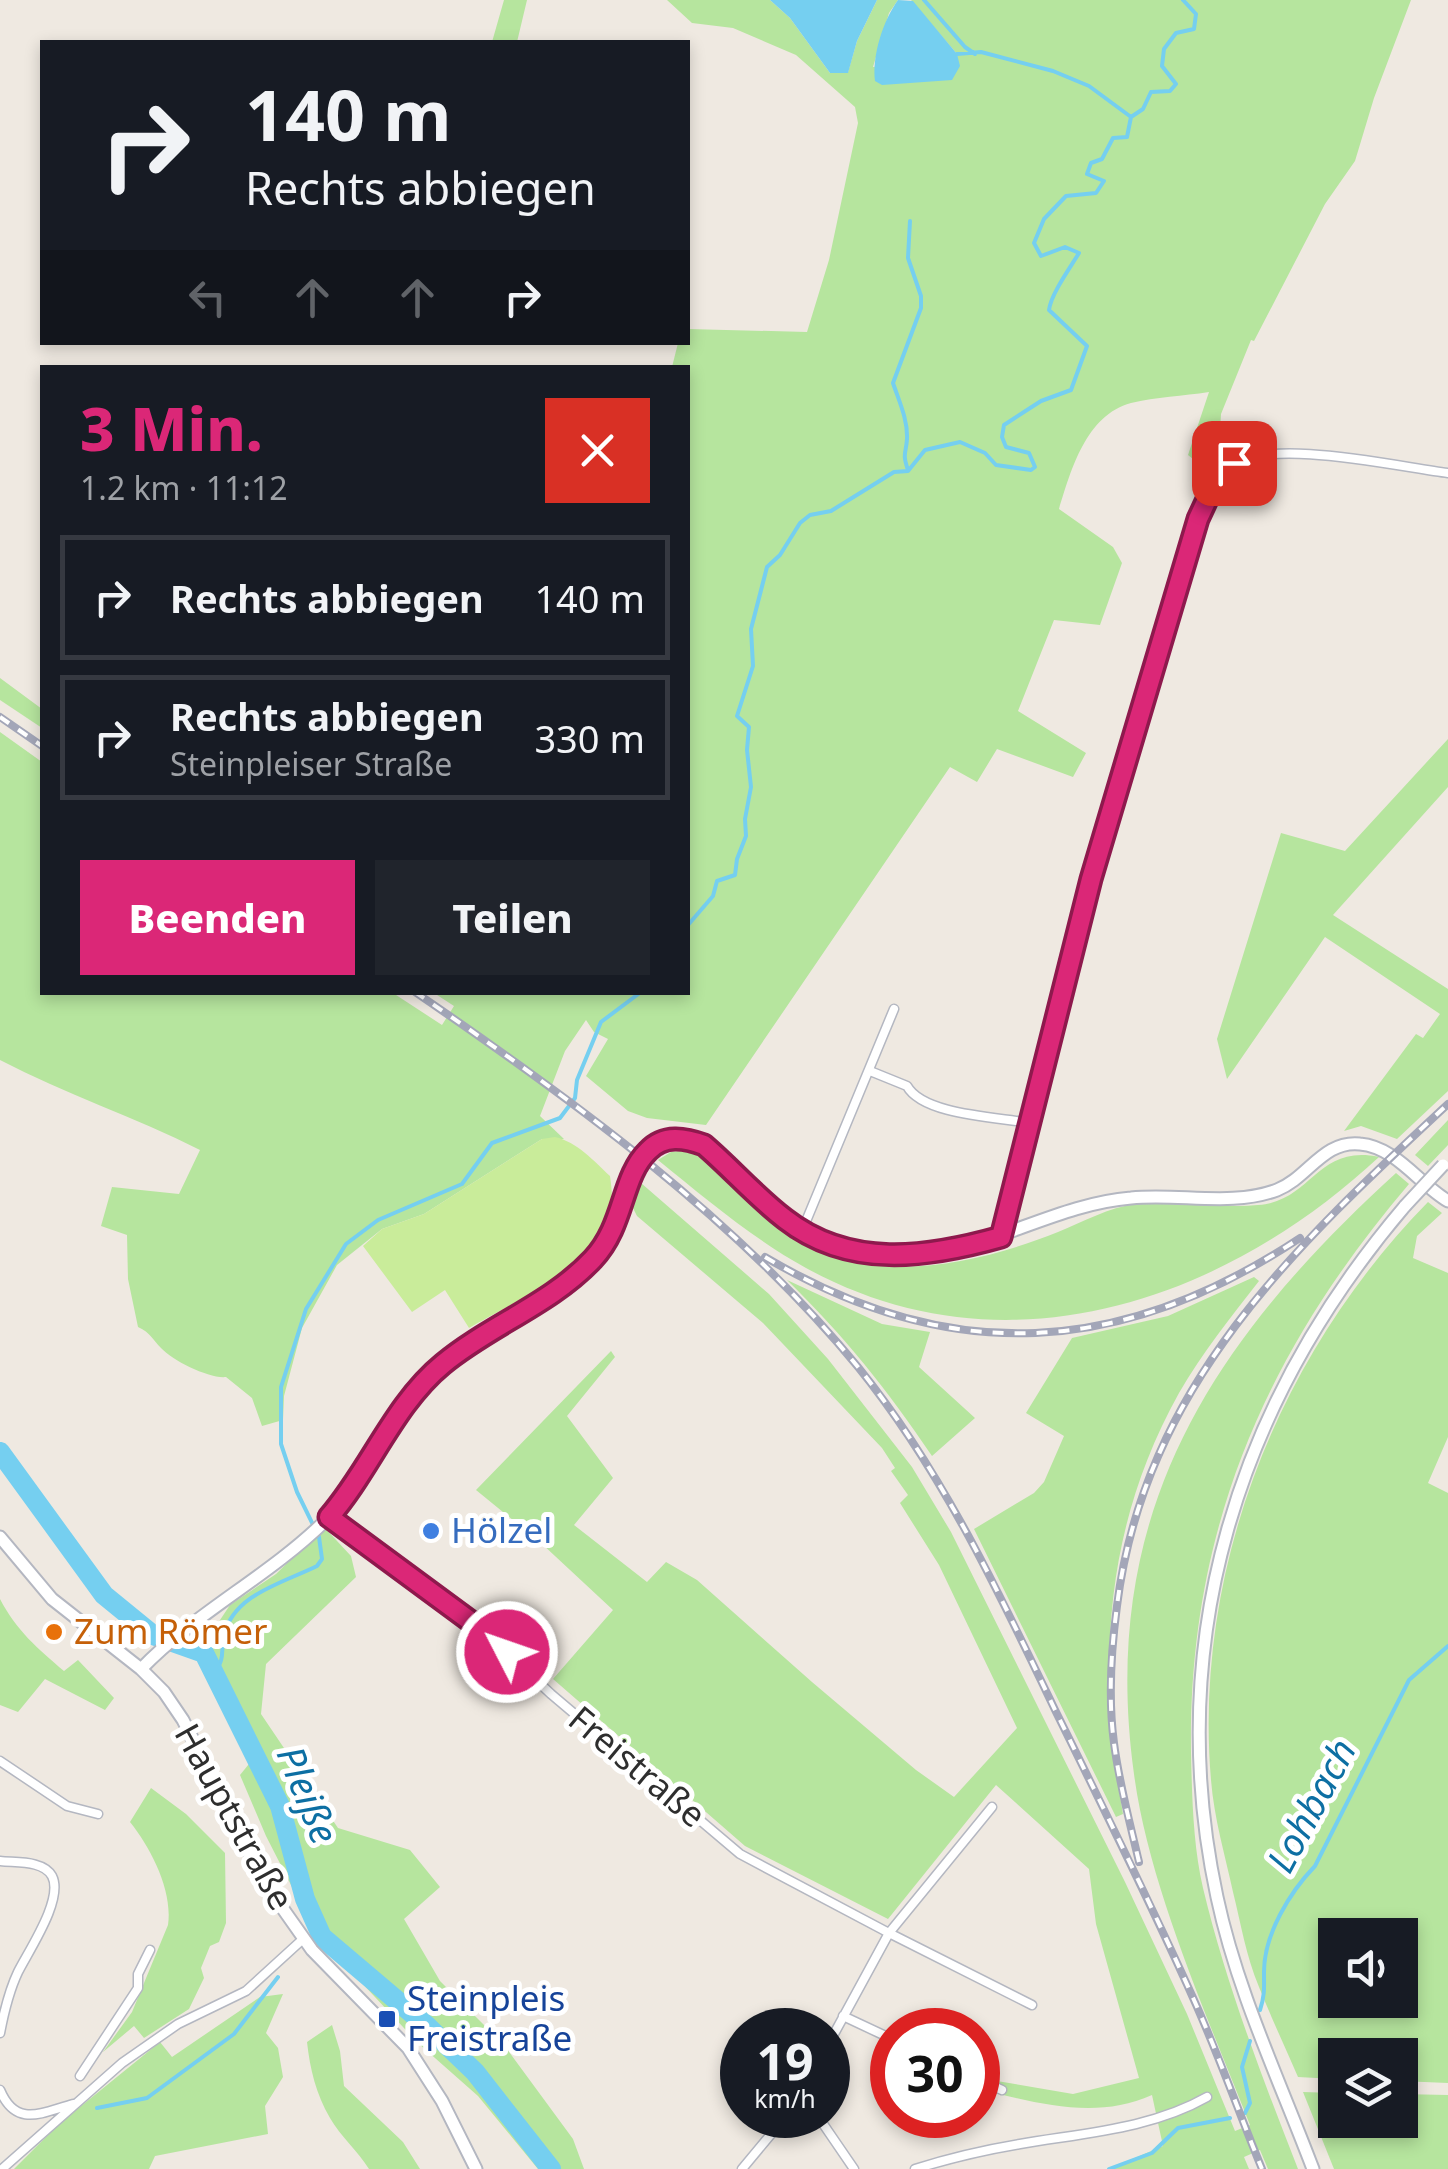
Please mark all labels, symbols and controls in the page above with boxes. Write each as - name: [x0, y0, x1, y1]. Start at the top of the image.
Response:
- text: 140 m: [245, 66, 452, 162]
- icon: right: [80, 80, 210, 210]
- text: Rechts abbiegen: [245, 157, 596, 218]
- icon: left: [180, 270, 235, 325]
- icon: ahead: [285, 270, 340, 325]
- icon: ahead: [390, 270, 445, 325]
- icon: right: [495, 270, 550, 325]
- text: 3 Min.: [80, 387, 263, 469]
- button: close: [545, 398, 650, 503]
- pin: [1192, 421, 1277, 506]
- icon: arrive: [1207, 436, 1262, 491]
- text: 1.2 km · 11:12: [80, 466, 288, 509]
- icon: right: [85, 570, 140, 625]
- text: Rechts abbiegen: [170, 572, 484, 624]
- text: 140 m: [534, 572, 645, 624]
- text: Rechts abbiegen: [170, 690, 484, 742]
- icon: right: [85, 710, 140, 765]
- text: 330 m: [534, 712, 645, 764]
- text: Steinpleiser Straße: [170, 742, 452, 785]
- button: Beenden: [80, 860, 355, 975]
- button: Teilen: [375, 860, 650, 975]
- place label: Hölzel: [451, 1506, 552, 1553]
- marker: Hölzel: [420, 1520, 442, 1542]
- position arrow: [455, 1600, 559, 1704]
- place label: Zum Römer: [74, 1607, 267, 1654]
- marker: Zum Römer: [43, 1621, 65, 1643]
- street label: Freistraße: [560, 1695, 716, 1837]
- street label: Hauptstraße: [165, 1715, 306, 1918]
- water label: Lohbach: [1253, 1729, 1367, 1881]
- water label: Pleiße: [266, 1738, 352, 1851]
- map controls: [1318, 1918, 1418, 2138]
- button: sound: [1318, 1918, 1418, 2018]
- place label: Steinpleis Freistraße: [407, 1974, 572, 2061]
- marker: Steinpleis Freistraße: [376, 2008, 398, 2030]
- speed limit sign: 30: [870, 2008, 1000, 2138]
- text: 19: [756, 2027, 814, 2095]
- button: layers: [1318, 2038, 1418, 2138]
- text: km/h: [754, 2081, 816, 2115]

